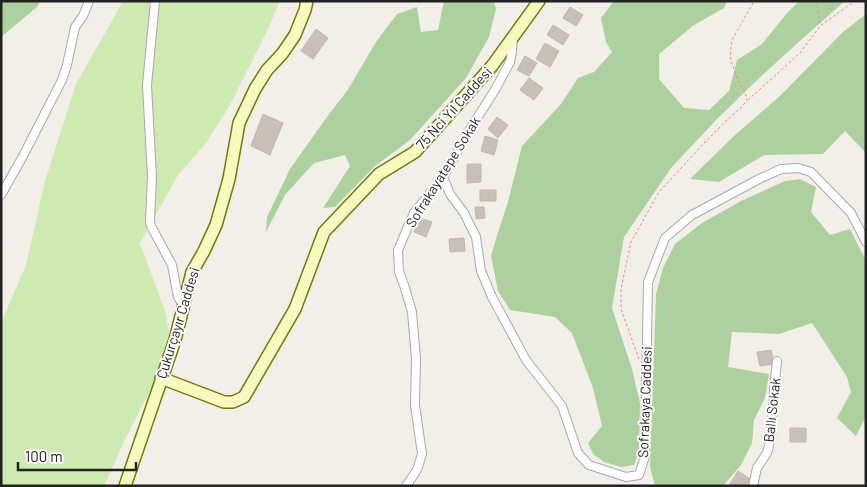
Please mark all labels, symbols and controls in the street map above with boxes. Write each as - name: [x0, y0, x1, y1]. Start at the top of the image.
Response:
- street label: 75 Nci Yıl Caddesi: [412, 63, 495, 152]
- street label: Sofrakayatepe Sokak: [402, 113, 484, 230]
- street label: Çukurçayır Caddesi: [152, 265, 203, 381]
- street label: Sofrakaya Caddesi: [634, 346, 655, 458]
- street label: Ballı Sokak: [760, 377, 783, 443]
- scale bar: [18, 440, 135, 472]
- text: 100 m: [25, 447, 63, 465]

